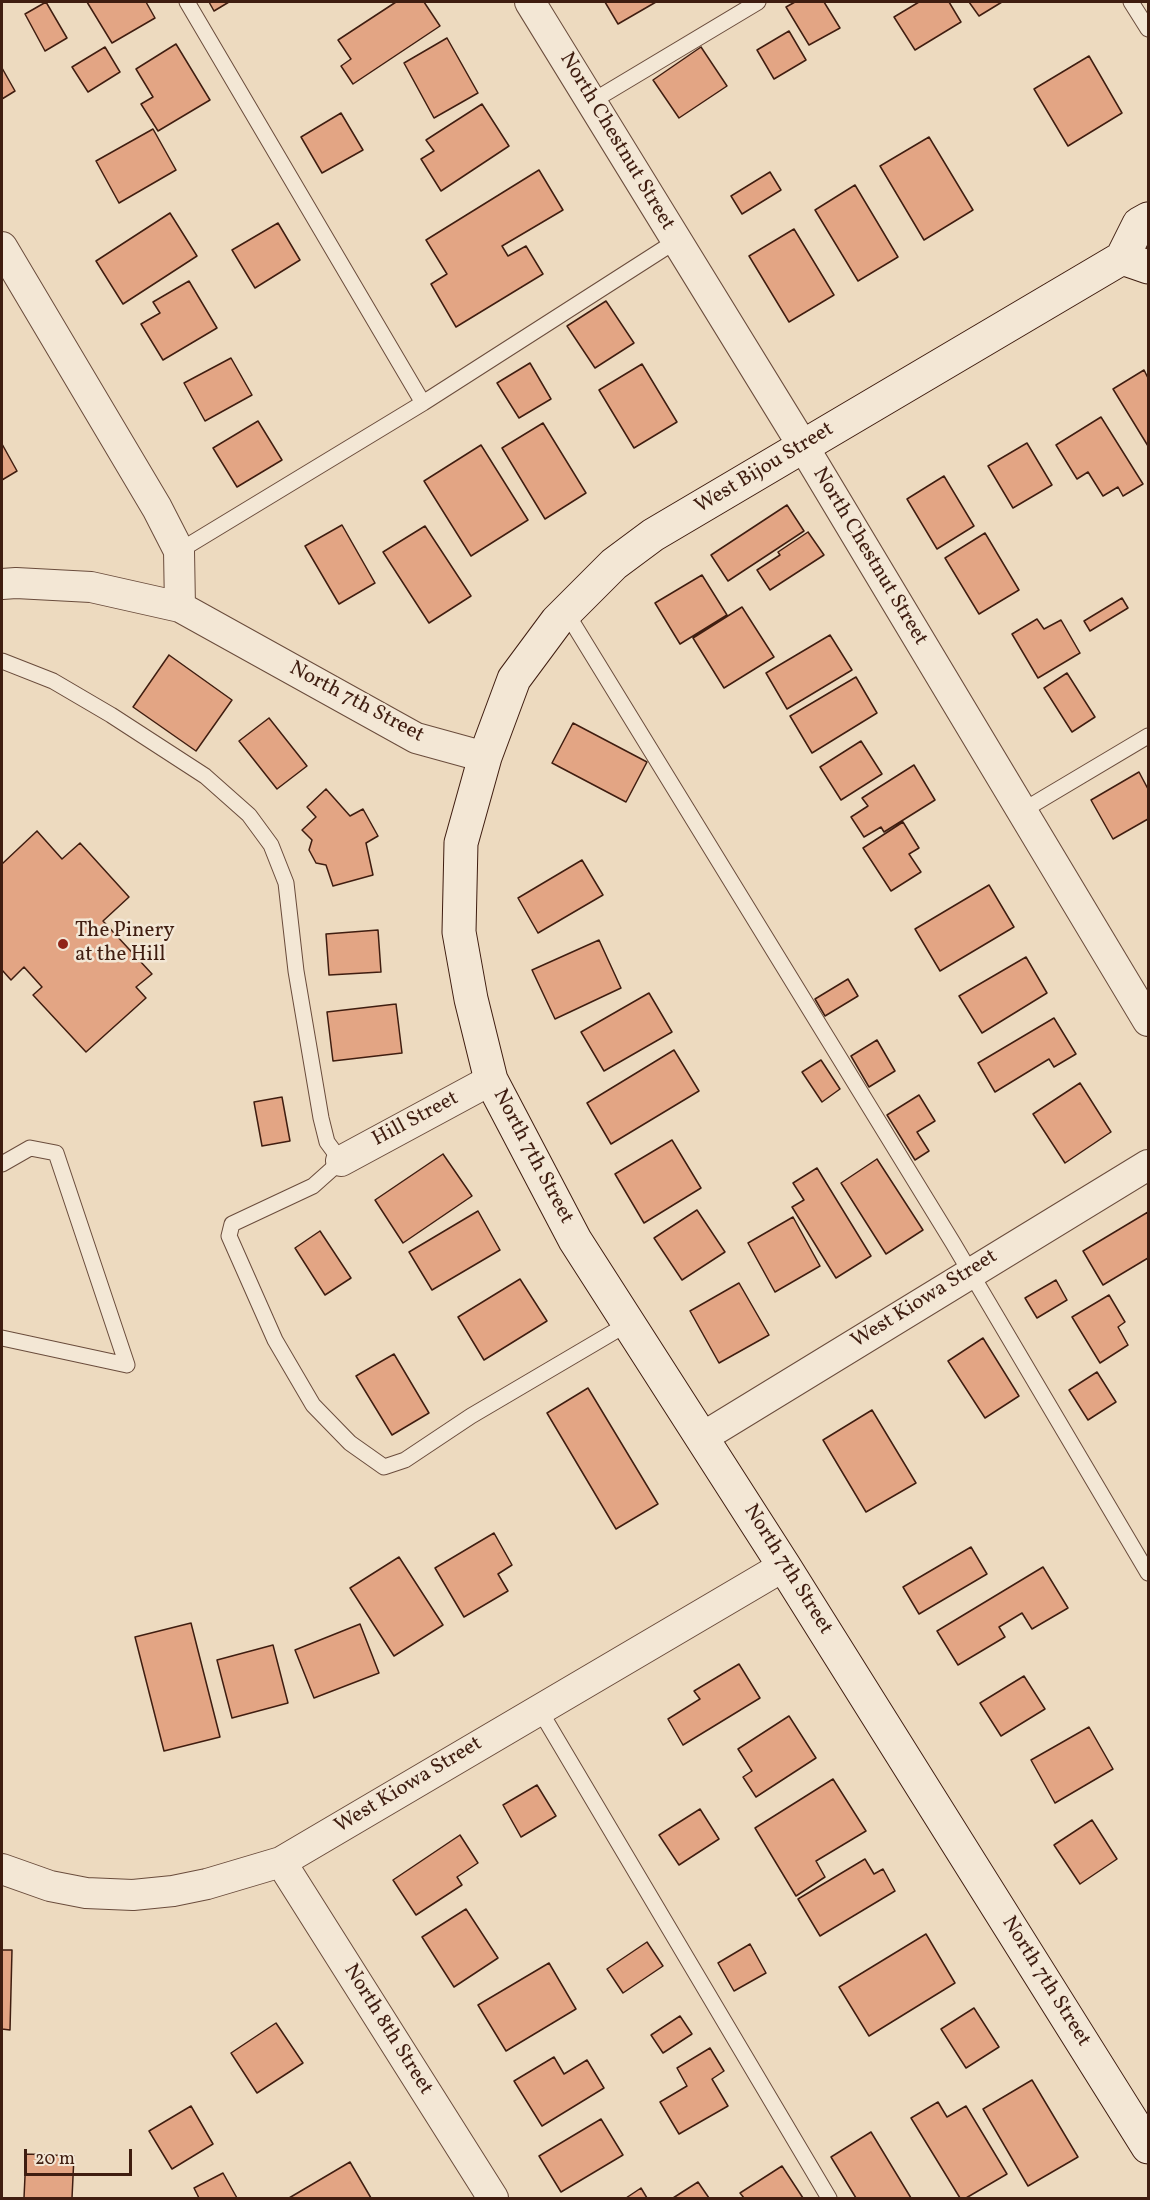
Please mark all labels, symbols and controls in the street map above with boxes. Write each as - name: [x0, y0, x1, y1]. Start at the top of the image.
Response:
- street label: North Chestnut Street: [553, 48, 679, 236]
- street label: West Bijou Street: [691, 418, 839, 520]
- street label: North Chestnut Street: [806, 463, 932, 651]
- street label: North 7th Street: [284, 657, 428, 749]
- place label: The Pinery at the Hill: [75, 919, 175, 969]
- marker: The Pinery at the Hill: [56, 937, 70, 951]
- street label: North 7th Street: [486, 1085, 578, 1229]
- street label: Hill Street: [369, 1087, 463, 1153]
- street label: West Kiowa Street: [847, 1245, 1003, 1355]
- street label: North 7th Street: [737, 1500, 837, 1640]
- street label: West Kiowa Street: [331, 1732, 487, 1840]
- street label: North 7th Street: [995, 1912, 1095, 2052]
- street label: North 8th Street: [337, 1960, 437, 2100]
- scale bar: [27, 2137, 135, 2175]
- text: 20 m: [35, 2147, 75, 2172]

